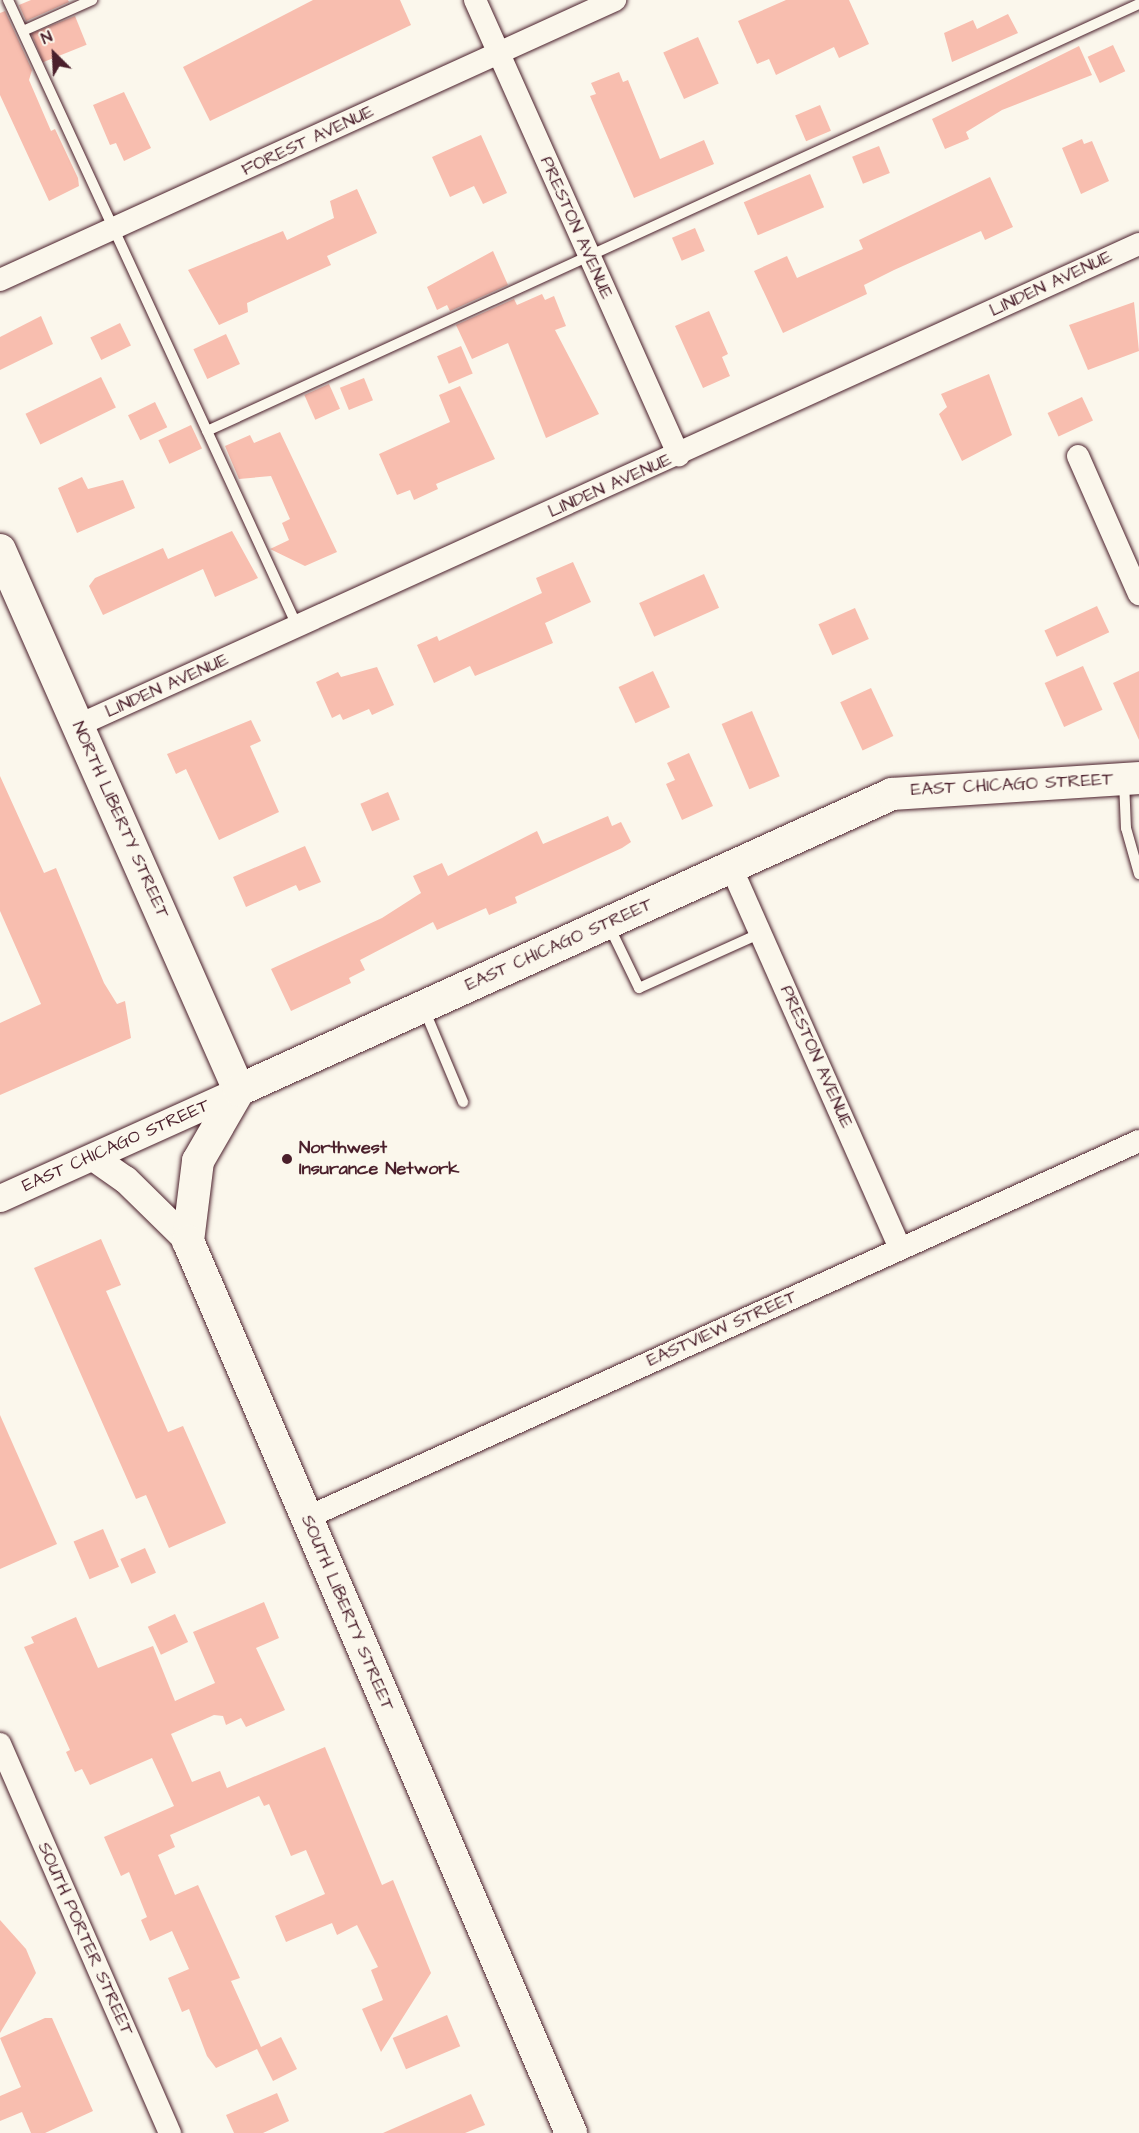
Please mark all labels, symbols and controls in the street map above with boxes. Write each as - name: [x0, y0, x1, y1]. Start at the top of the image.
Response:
- north arrow: [24, 24, 84, 84]
- text: N: [38, 25, 56, 50]
- street label: FOREST AVENUE: [238, 101, 378, 181]
- street label: PRESTON AVENUE: [535, 153, 617, 303]
- street label: LINDEN AVENUE: [986, 246, 1116, 322]
- street label: LINDEN AVENUE: [545, 449, 675, 523]
- street label: LINDEN AVENUE: [102, 649, 232, 723]
- street label: NORTH LIBERTY STREET: [67, 718, 173, 922]
- street label: EAST CHICAGO STREET: [910, 769, 1114, 801]
- street label: EAST CHICAGO STREET: [462, 894, 656, 996]
- street label: PRESTON AVENUE: [775, 982, 857, 1132]
- street label: EAST CHICAGO STREET: [19, 1095, 213, 1197]
- place label: Northwest Insurance Network: [299, 1138, 459, 1180]
- marker: Northwest Insurance Network: [280, 1152, 294, 1166]
- street label: EASTVIEW STREET: [644, 1286, 800, 1372]
- street label: SOUTH LIBERTY STREET: [296, 1512, 398, 1714]
- street label: SOUTH PORTER STREET: [33, 1839, 137, 2039]

